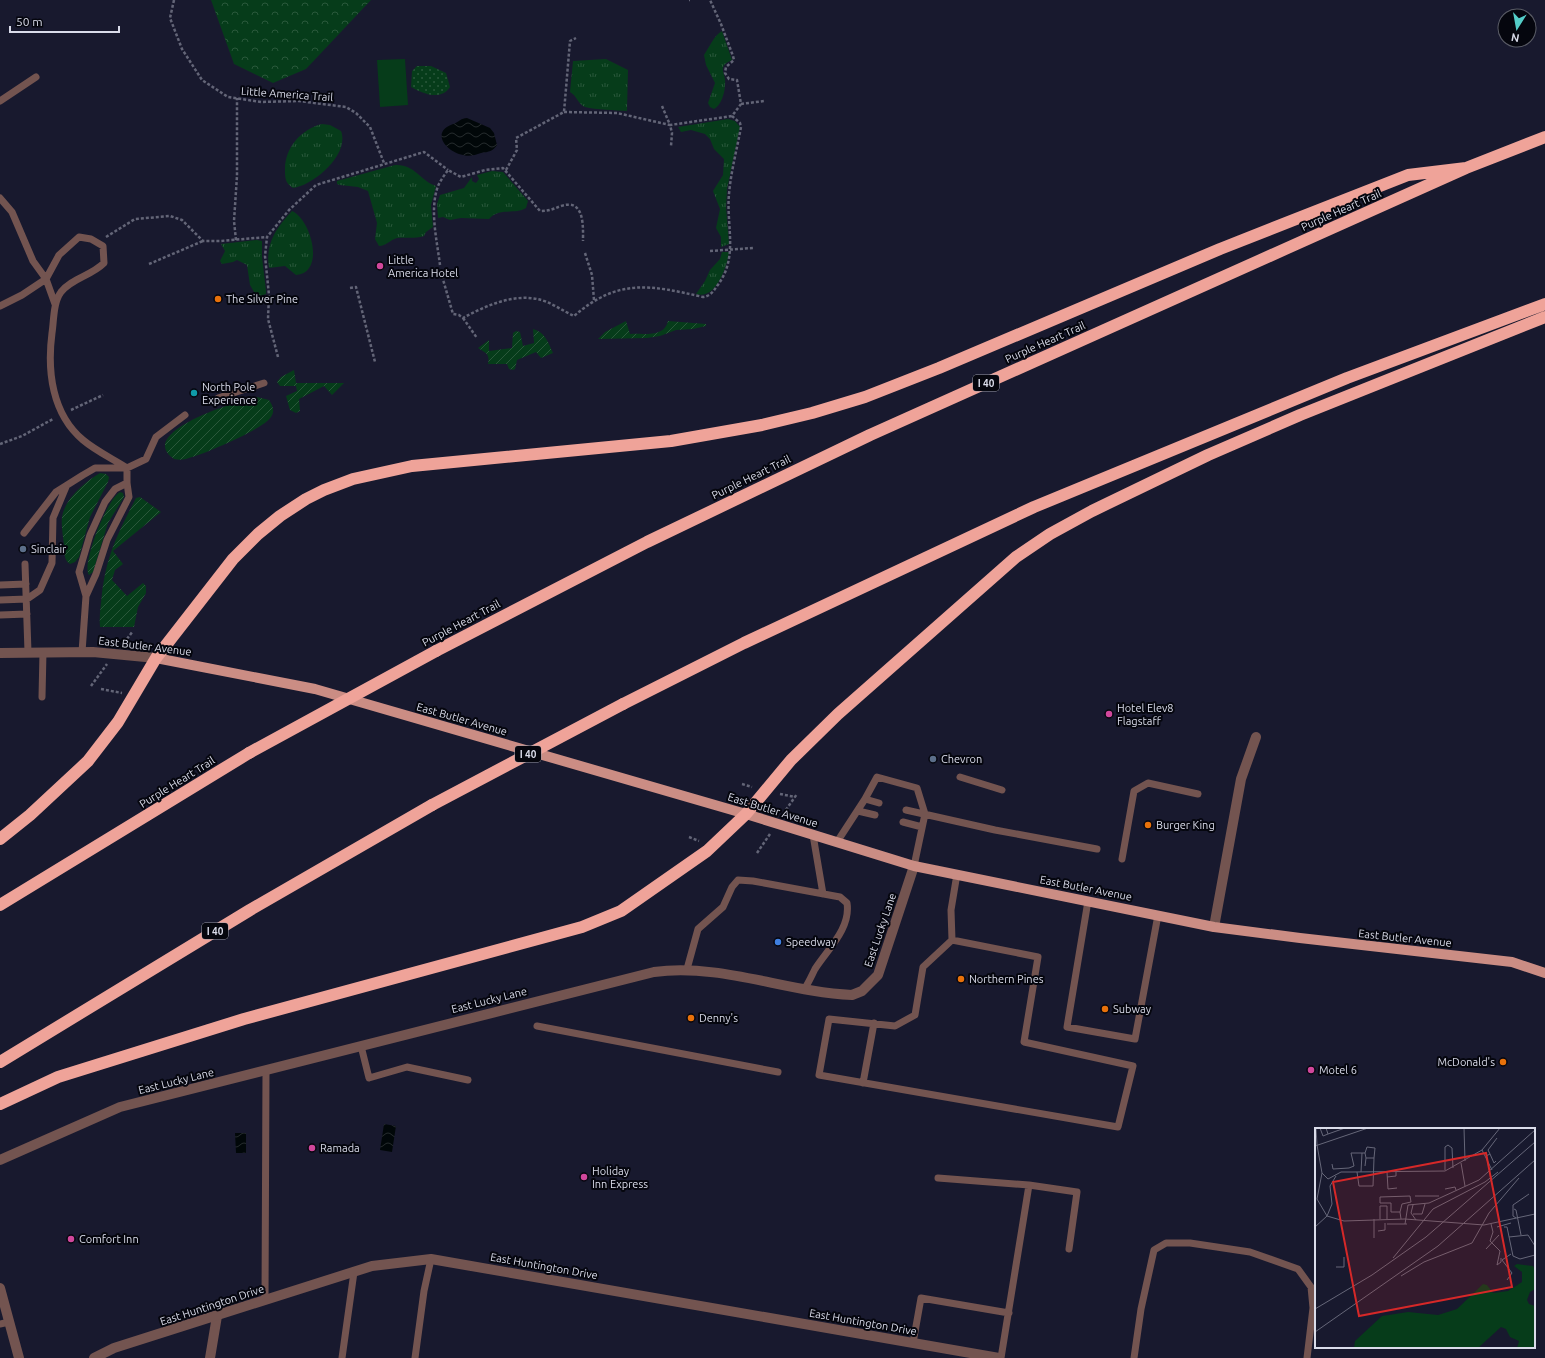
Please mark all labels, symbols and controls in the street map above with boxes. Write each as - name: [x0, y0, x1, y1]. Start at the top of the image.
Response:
- scale bar: [10, 8, 119, 34]
- north arrow: [1497, 8, 1537, 48]
- text: 50 m: [16, 15, 43, 28]
- text: N: [1510, 31, 1520, 44]
- street label: Little America Trail: [241, 85, 334, 103]
- street label: Purple Heart Trail: [1299, 187, 1383, 233]
- place label: Little America Hotel: [388, 254, 458, 279]
- marker: Little America Hotel: [375, 261, 385, 271]
- place label: The Silver Pine: [226, 293, 298, 305]
- marker: The Silver Pine: [213, 294, 223, 304]
- street label: Purple Heart Trail: [1003, 319, 1087, 365]
- road number: I 40: [973, 375, 999, 391]
- place label: North Pole Experience: [202, 381, 257, 406]
- marker: North Pole Experience: [189, 388, 199, 398]
- street label: Purple Heart Trail: [710, 453, 793, 501]
- place label: Sinclair: [31, 543, 67, 555]
- marker: Sinclair: [18, 544, 28, 554]
- street label: Purple Heart Trail: [420, 597, 502, 649]
- street label: East Butler Avenue: [98, 634, 192, 658]
- street label: East Butler Avenue: [415, 700, 509, 738]
- place label: Hotel Elev8 Flagstaff: [1117, 702, 1174, 727]
- marker: Hotel Elev8 Flagstaff: [1104, 709, 1114, 719]
- road number: I 40: [515, 746, 541, 762]
- place label: Chevron: [941, 753, 982, 765]
- street label: Purple Heart Trail: [137, 754, 217, 810]
- marker: Chevron: [928, 754, 938, 764]
- street label: East Butler Avenue: [726, 791, 820, 829]
- place label: Burger King: [1156, 819, 1215, 831]
- marker: Burger King: [1143, 820, 1153, 830]
- street label: East Butler Avenue: [1039, 873, 1133, 903]
- street label: East Lucky Lane: [862, 891, 898, 969]
- road number: I 40: [202, 923, 228, 939]
- street label: East Butler Avenue: [1358, 927, 1452, 949]
- place label: Speedway: [786, 936, 837, 948]
- marker: Speedway: [773, 937, 783, 947]
- place label: Northern Pines: [969, 973, 1044, 985]
- marker: Northern Pines: [956, 974, 966, 984]
- street label: East Lucky Lane: [450, 985, 528, 1015]
- place label: Subway: [1113, 1003, 1152, 1015]
- marker: Subway: [1100, 1004, 1110, 1014]
- place label: Denny's: [699, 1012, 738, 1024]
- marker: Denny's: [686, 1013, 696, 1023]
- place label: McDonald's: [1437, 1056, 1495, 1068]
- marker: McDonald's: [1498, 1057, 1508, 1067]
- place label: Motel 6: [1319, 1064, 1357, 1076]
- marker: Motel 6: [1306, 1065, 1316, 1075]
- street label: East Lucky Lane: [137, 1066, 215, 1096]
- inset map: [1315, 1128, 1535, 1348]
- place label: Ramada: [320, 1142, 360, 1154]
- marker: Ramada: [307, 1143, 317, 1153]
- place label: Holiday Inn Express: [592, 1165, 648, 1190]
- marker: Holiday Inn Express: [579, 1172, 589, 1182]
- place label: Comfort Inn: [79, 1233, 139, 1245]
- marker: Comfort Inn: [66, 1234, 76, 1244]
- street label: East Huntington Drive: [489, 1251, 599, 1281]
- street label: East Huntington Drive: [158, 1282, 266, 1328]
- street label: East Huntington Drive: [808, 1307, 918, 1337]

